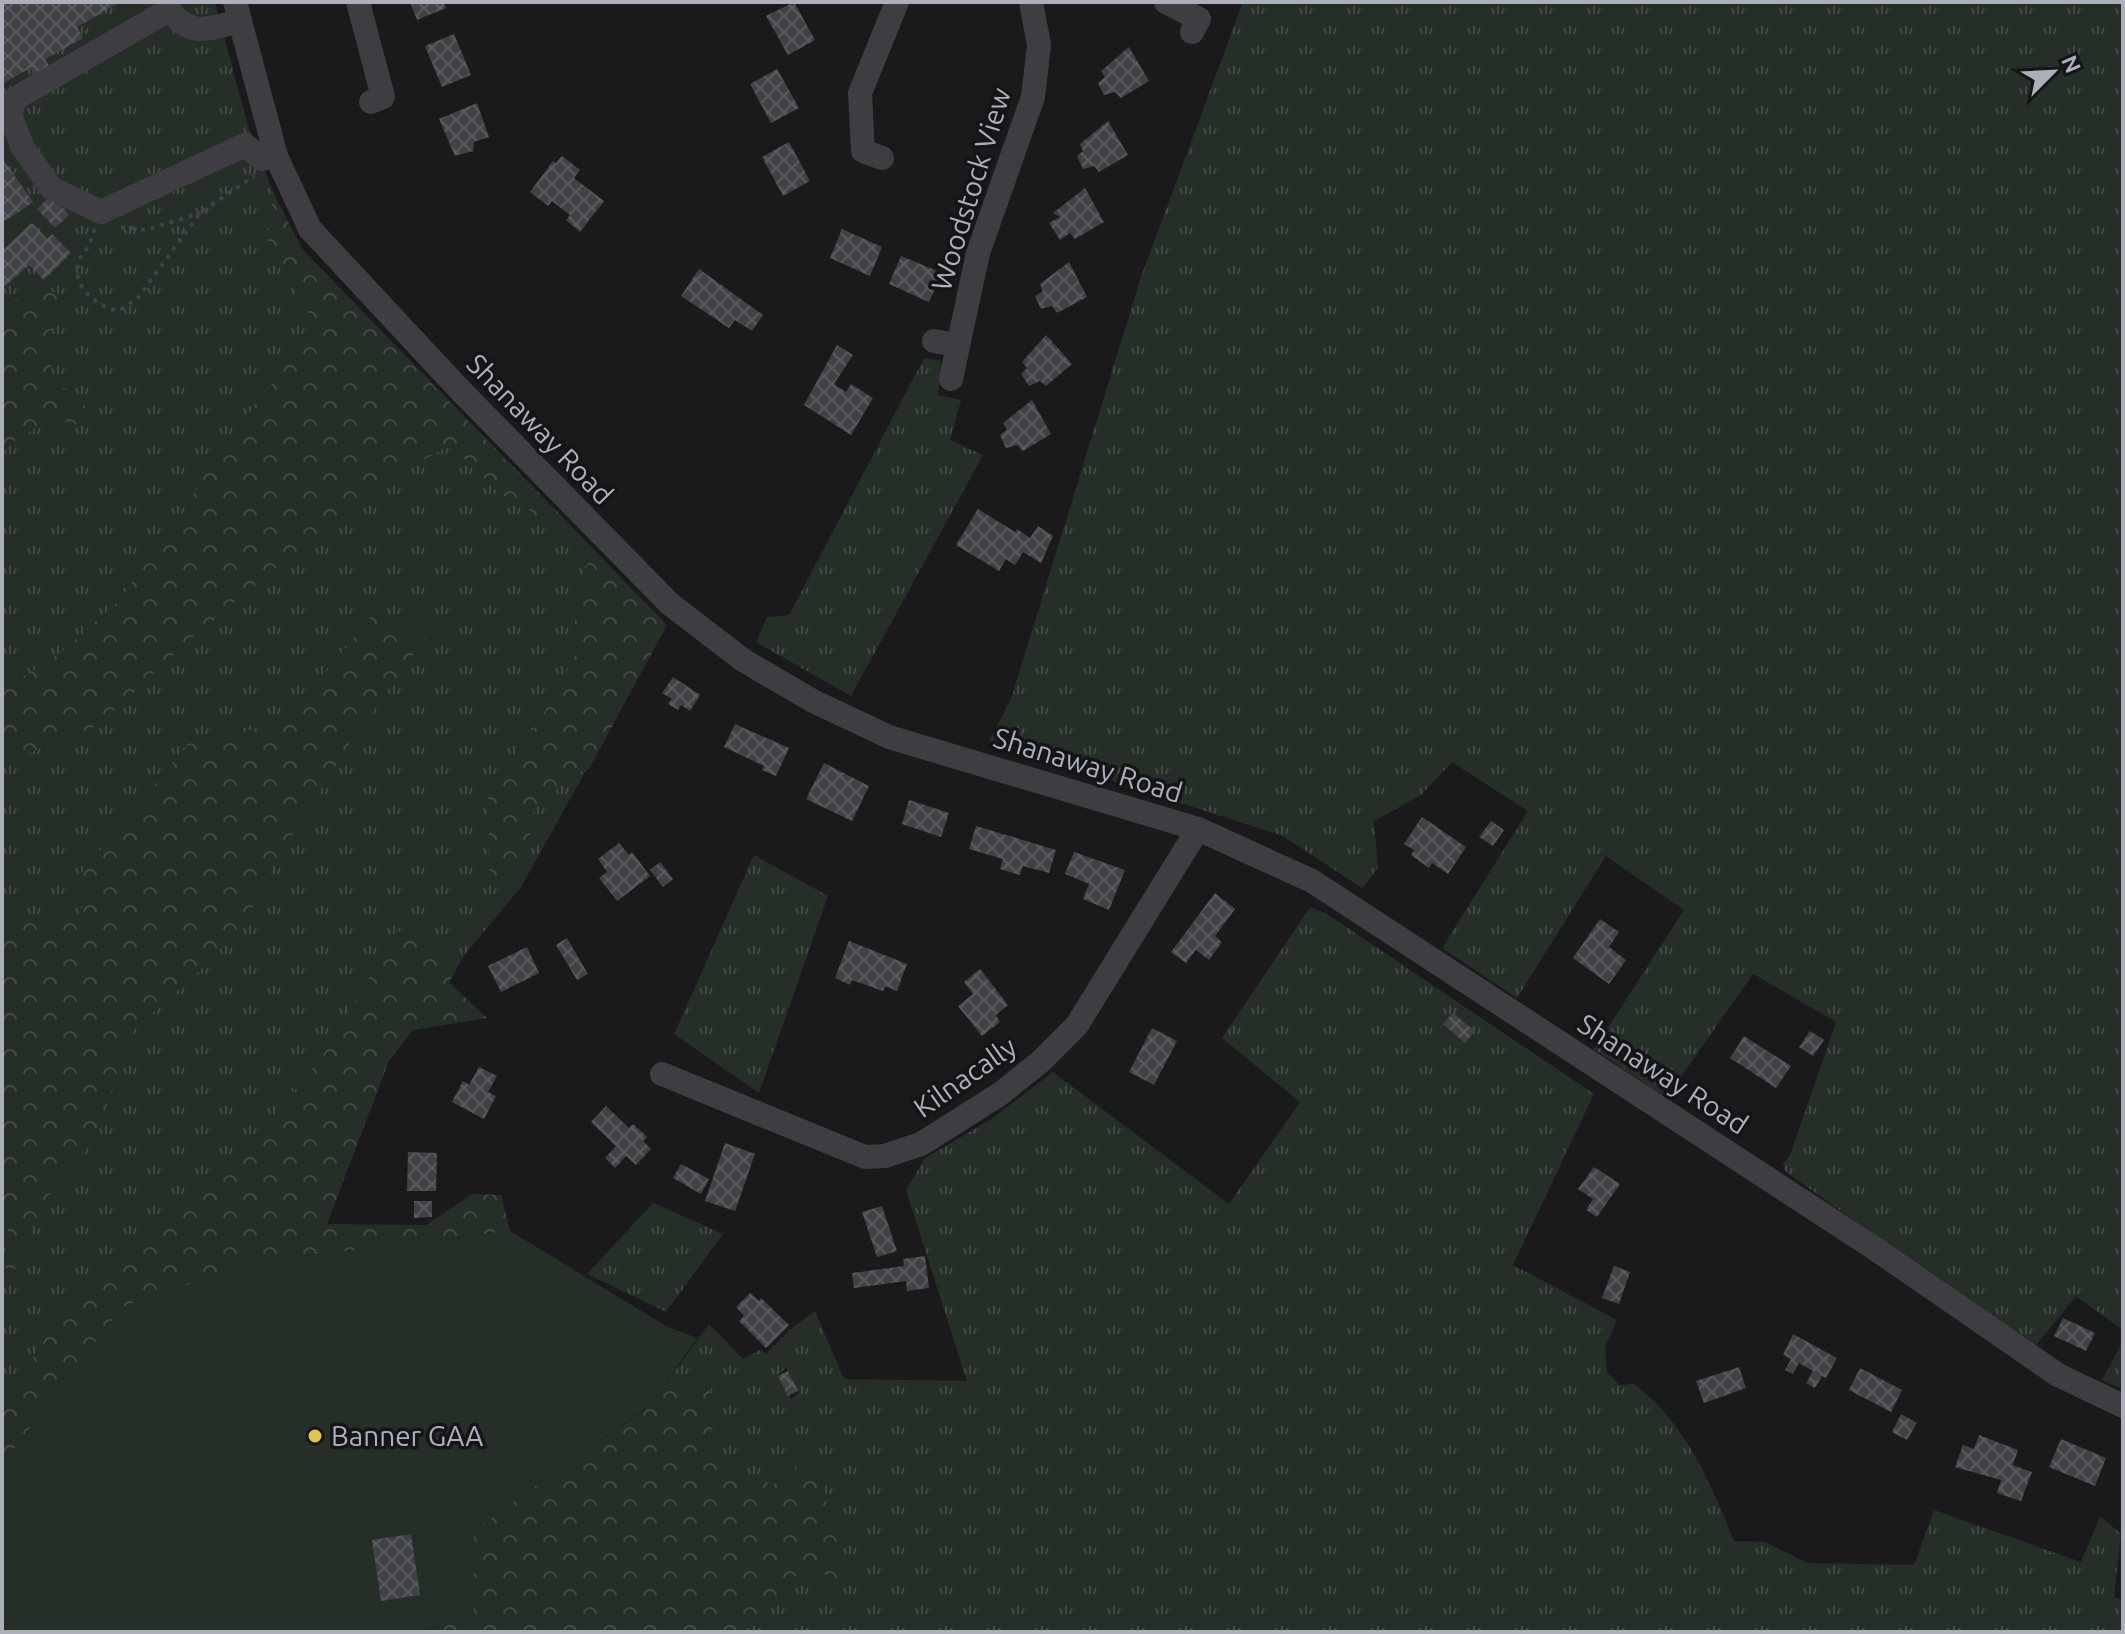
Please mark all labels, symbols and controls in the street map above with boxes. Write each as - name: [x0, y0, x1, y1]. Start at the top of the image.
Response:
- north arrow: [2013, 32, 2093, 112]
- text: N: [2057, 51, 2086, 76]
- street label: Woodstock View: [925, 83, 1016, 294]
- street label: Shanaway Road: [461, 347, 620, 510]
- street label: Shanaway Road: [990, 721, 1186, 808]
- street label: Shanaway Road: [1573, 1007, 1754, 1140]
- street label: Kilnacally: [908, 1030, 1022, 1123]
- place label: Banner GAA: [331, 1420, 484, 1451]
- marker: Banner GAA: [306, 1427, 324, 1445]

